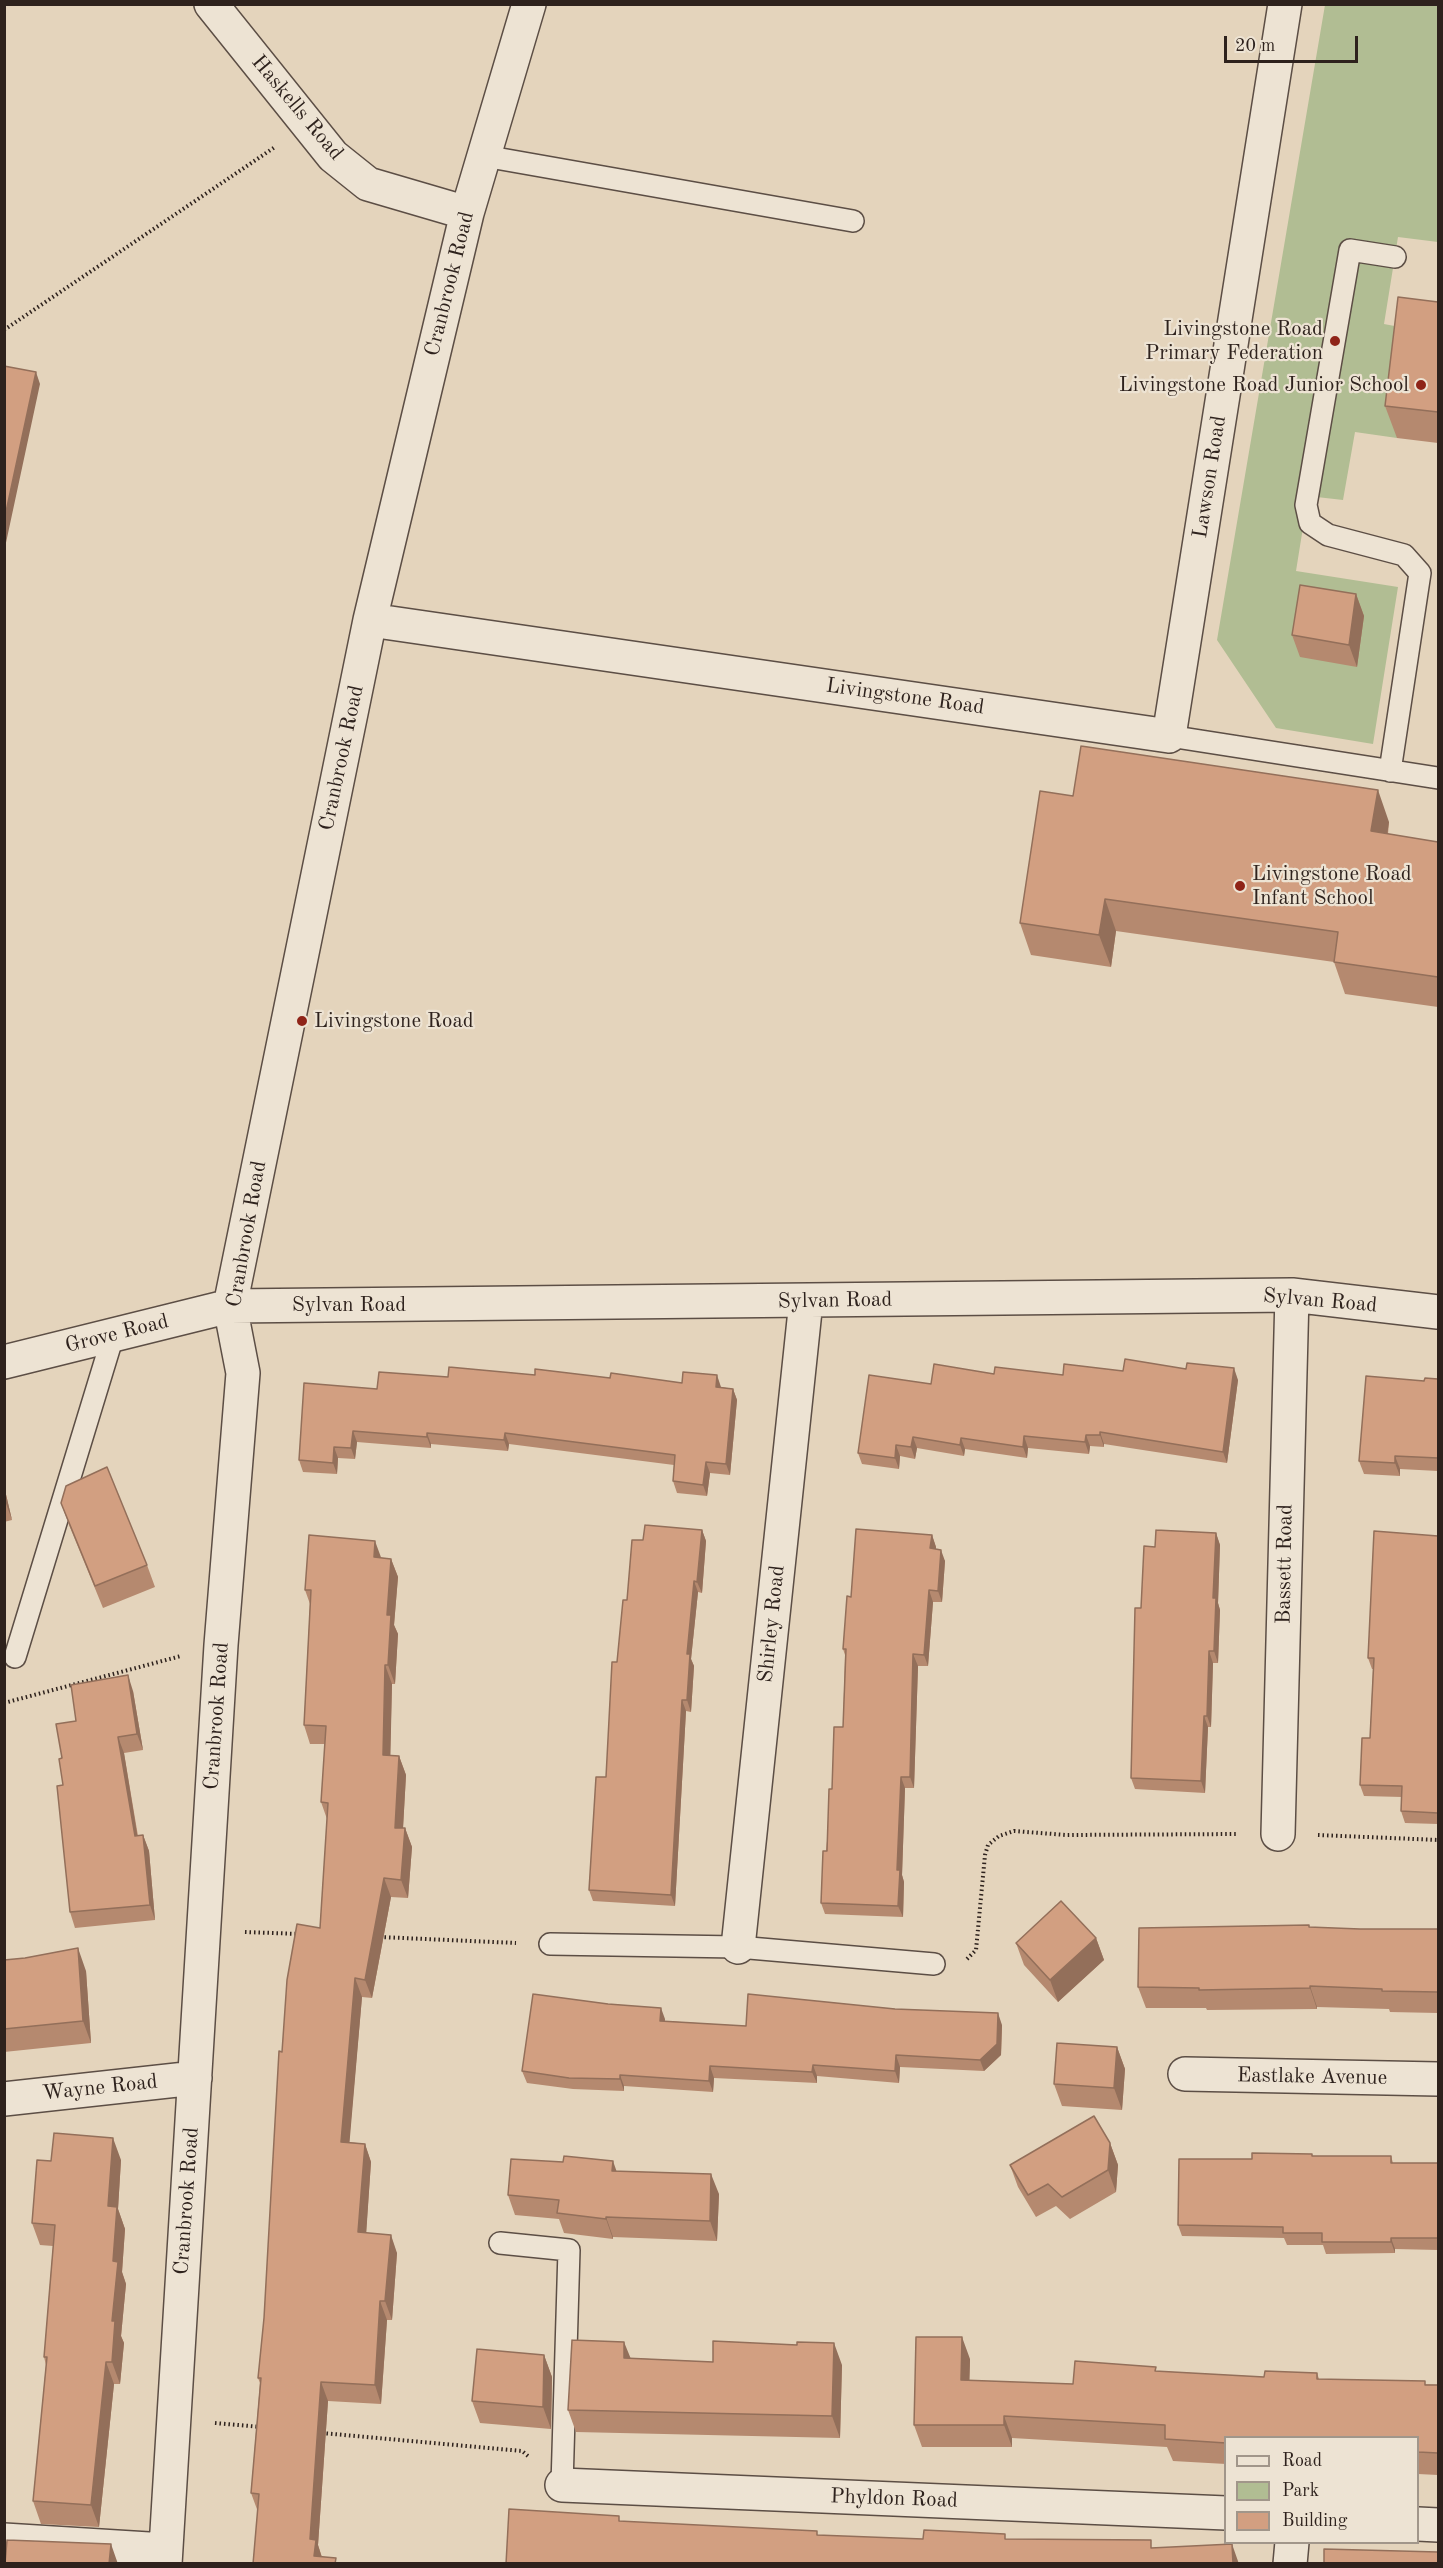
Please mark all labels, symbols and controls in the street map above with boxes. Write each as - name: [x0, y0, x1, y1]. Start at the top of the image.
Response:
- scale bar: [1227, 24, 1360, 62]
- text: 20 m: [1235, 37, 1275, 55]
- street label: Haskells Road: [246, 50, 348, 166]
- street label: Cranbrook Road: [420, 209, 480, 359]
- place label: Livingstone Road Primary Federation: [1145, 316, 1323, 366]
- marker: Livingstone Road Primary Federation: [1328, 334, 1342, 348]
- place label: Livingstone Road Junior School: [1119, 372, 1409, 398]
- marker: Livingstone Road Junior School: [1414, 378, 1428, 392]
- street label: Lawson Road: [1188, 414, 1232, 540]
- street label: Livingstone Road: [824, 673, 986, 721]
- street label: Cranbrook Road: [314, 683, 370, 833]
- place label: Livingstone Road Infant School: [1252, 861, 1412, 911]
- marker: Livingstone Road Infant School: [1233, 879, 1247, 893]
- place label: Livingstone Road: [314, 1008, 474, 1034]
- marker: Livingstone Road: [295, 1014, 309, 1028]
- street label: Cranbrook Road: [222, 1159, 272, 1309]
- street label: Sylvan Road: [1262, 1283, 1378, 1319]
- street label: Sylvan Road: [777, 1287, 893, 1315]
- street label: Sylvan Road: [292, 1292, 406, 1318]
- street label: Grove Road: [63, 1309, 171, 1359]
- street label: Bassett Road: [1271, 1504, 1299, 1624]
- street label: Shirley Road: [753, 1564, 791, 1684]
- street label: Cranbrook Road: [199, 1641, 235, 1791]
- street label: Eastlake Avenue: [1237, 2063, 1387, 2091]
- street label: Wayne Road: [41, 2069, 159, 2107]
- street label: Cranbrook Road: [169, 2126, 205, 2276]
- legend: [1224, 2436, 1419, 2544]
- text: Road: [1282, 2452, 1322, 2470]
- text: Park: [1282, 2482, 1319, 2500]
- street label: Phyldon Road: [830, 2484, 958, 2514]
- text: Building: [1282, 2512, 1347, 2530]

